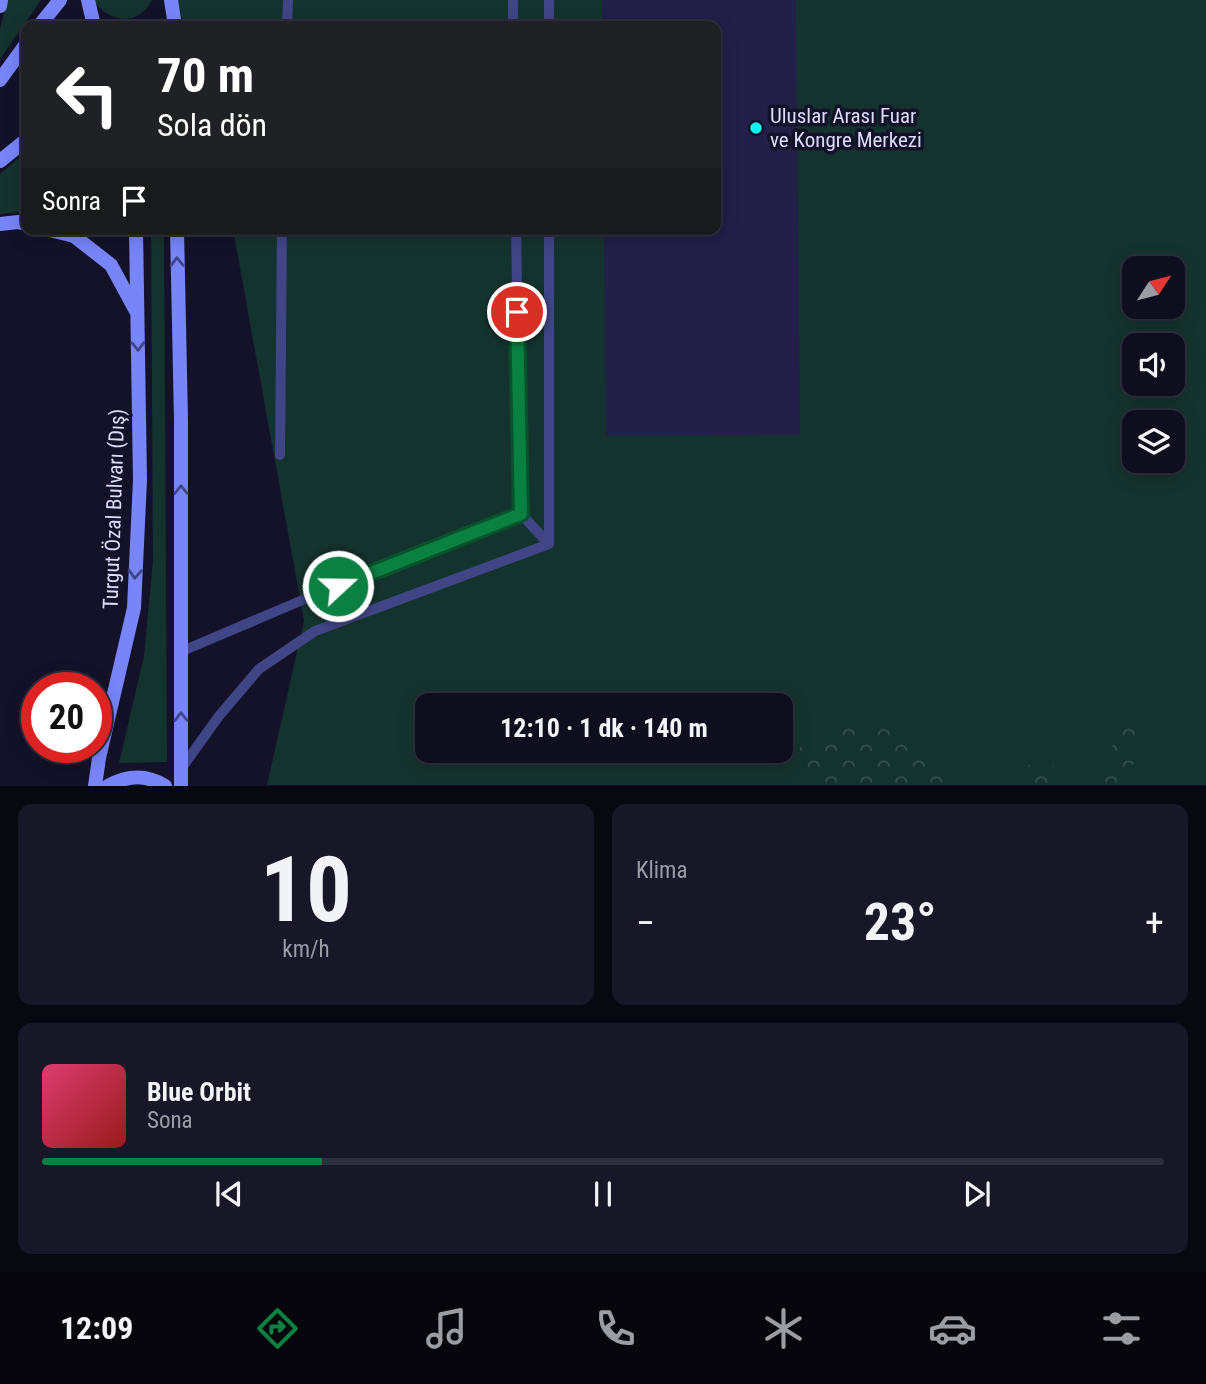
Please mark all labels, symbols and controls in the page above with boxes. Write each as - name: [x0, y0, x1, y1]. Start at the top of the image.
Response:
- text: 70 m: [157, 47, 254, 104]
- icon: left: [42, 49, 133, 140]
- place label: Uluslar Arası Fuar ve Kongre Merkezi: [770, 104, 922, 152]
- text: Sola dön: [157, 106, 267, 144]
- marker: Uluslar Arası Fuar ve Kongre Merkezi: [748, 120, 764, 136]
- icon: arrive: [115, 182, 153, 220]
- text: Sonra: [42, 186, 101, 216]
- north arrow: [1122, 256, 1185, 318]
- map controls: [1122, 256, 1185, 473]
- one-way arrow: [170, 257, 185, 268]
- pin: [487, 282, 547, 342]
- icon: arrive: [498, 293, 536, 331]
- button: sound: [1122, 333, 1185, 396]
- one-way arrow: [130, 342, 146, 352]
- street label: Turgut Özal Bulvarı (Dış): [99, 408, 129, 610]
- button: layers: [1122, 410, 1185, 473]
- one-way arrow: [173, 484, 188, 495]
- position arrow: [301, 549, 375, 623]
- one-way arrow: [128, 569, 143, 580]
- speed limit sign: 20: [21, 672, 112, 763]
- one-way arrow: [173, 712, 188, 723]
- text: 12:10 · 1 dk · 140 m: [500, 713, 708, 743]
- text: 10: [260, 837, 352, 943]
- text: Klima: [636, 857, 687, 884]
- text: 23°: [864, 892, 936, 953]
- text: −: [636, 901, 655, 945]
- text: +: [1145, 901, 1164, 945]
- text: km/h: [282, 936, 330, 963]
- text: Blue Orbit: [147, 1077, 251, 1107]
- text: Sona: [147, 1107, 193, 1134]
- icon: previous: [210, 1175, 248, 1213]
- icon: pause: [584, 1175, 622, 1213]
- icon: next: [958, 1175, 996, 1213]
- icon: directions: [253, 1304, 302, 1353]
- icon: music: [422, 1304, 471, 1353]
- icon: phone: [591, 1304, 640, 1353]
- icon: climate: [759, 1304, 808, 1353]
- icon: car: [928, 1304, 977, 1353]
- icon: filters: [1097, 1304, 1146, 1353]
- text: 12:09: [60, 1309, 133, 1347]

